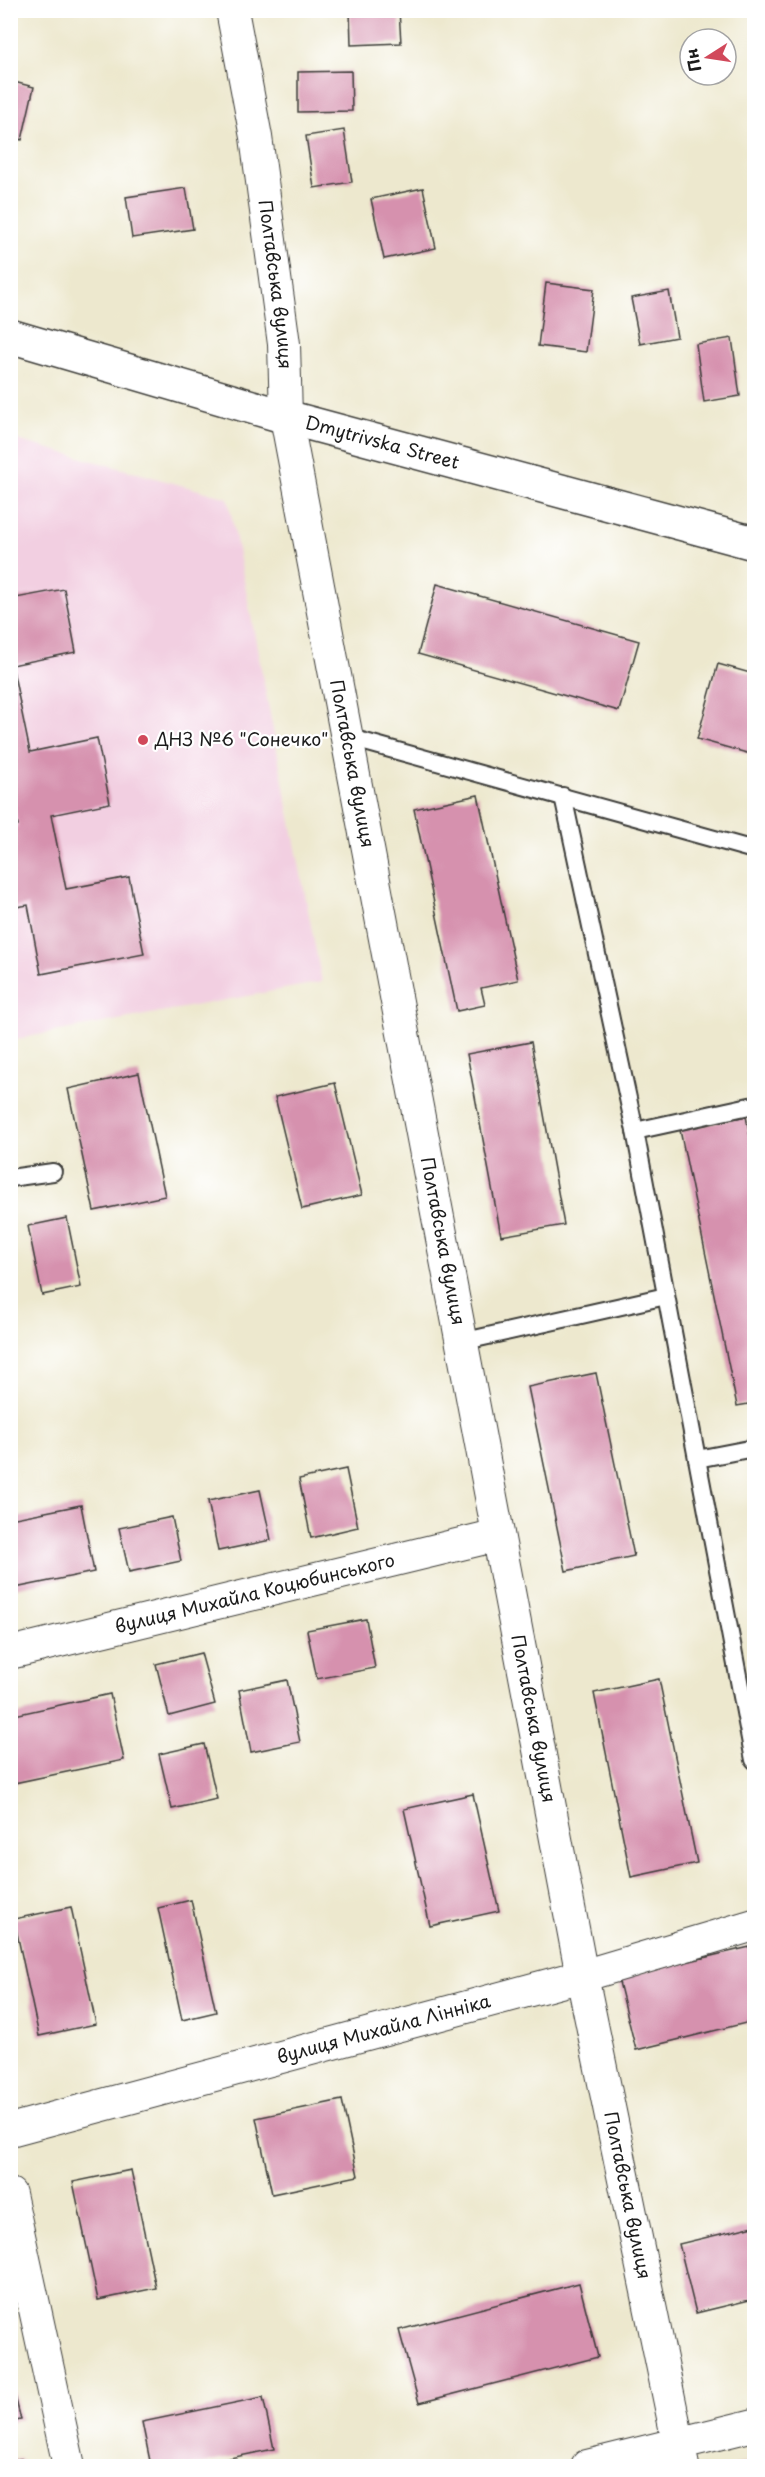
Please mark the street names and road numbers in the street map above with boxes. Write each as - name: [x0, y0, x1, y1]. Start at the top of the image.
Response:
- street label: Полтавська вулиця: [253, 198, 300, 369]
- street label: Dmytrivska Street: [302, 408, 463, 475]
- street label: Полтавська вулиця: [324, 677, 382, 850]
- street label: Полтавська вулиця: [415, 1155, 473, 1327]
- street label: вулиця Михайла Коцюбинського: [112, 1545, 397, 1639]
- street label: Полтавська вулиця: [505, 1632, 564, 1805]
- street label: вулиця Михайла Лінніка: [273, 1986, 494, 2070]
- street label: Полтавська вулиця: [598, 2109, 659, 2281]

